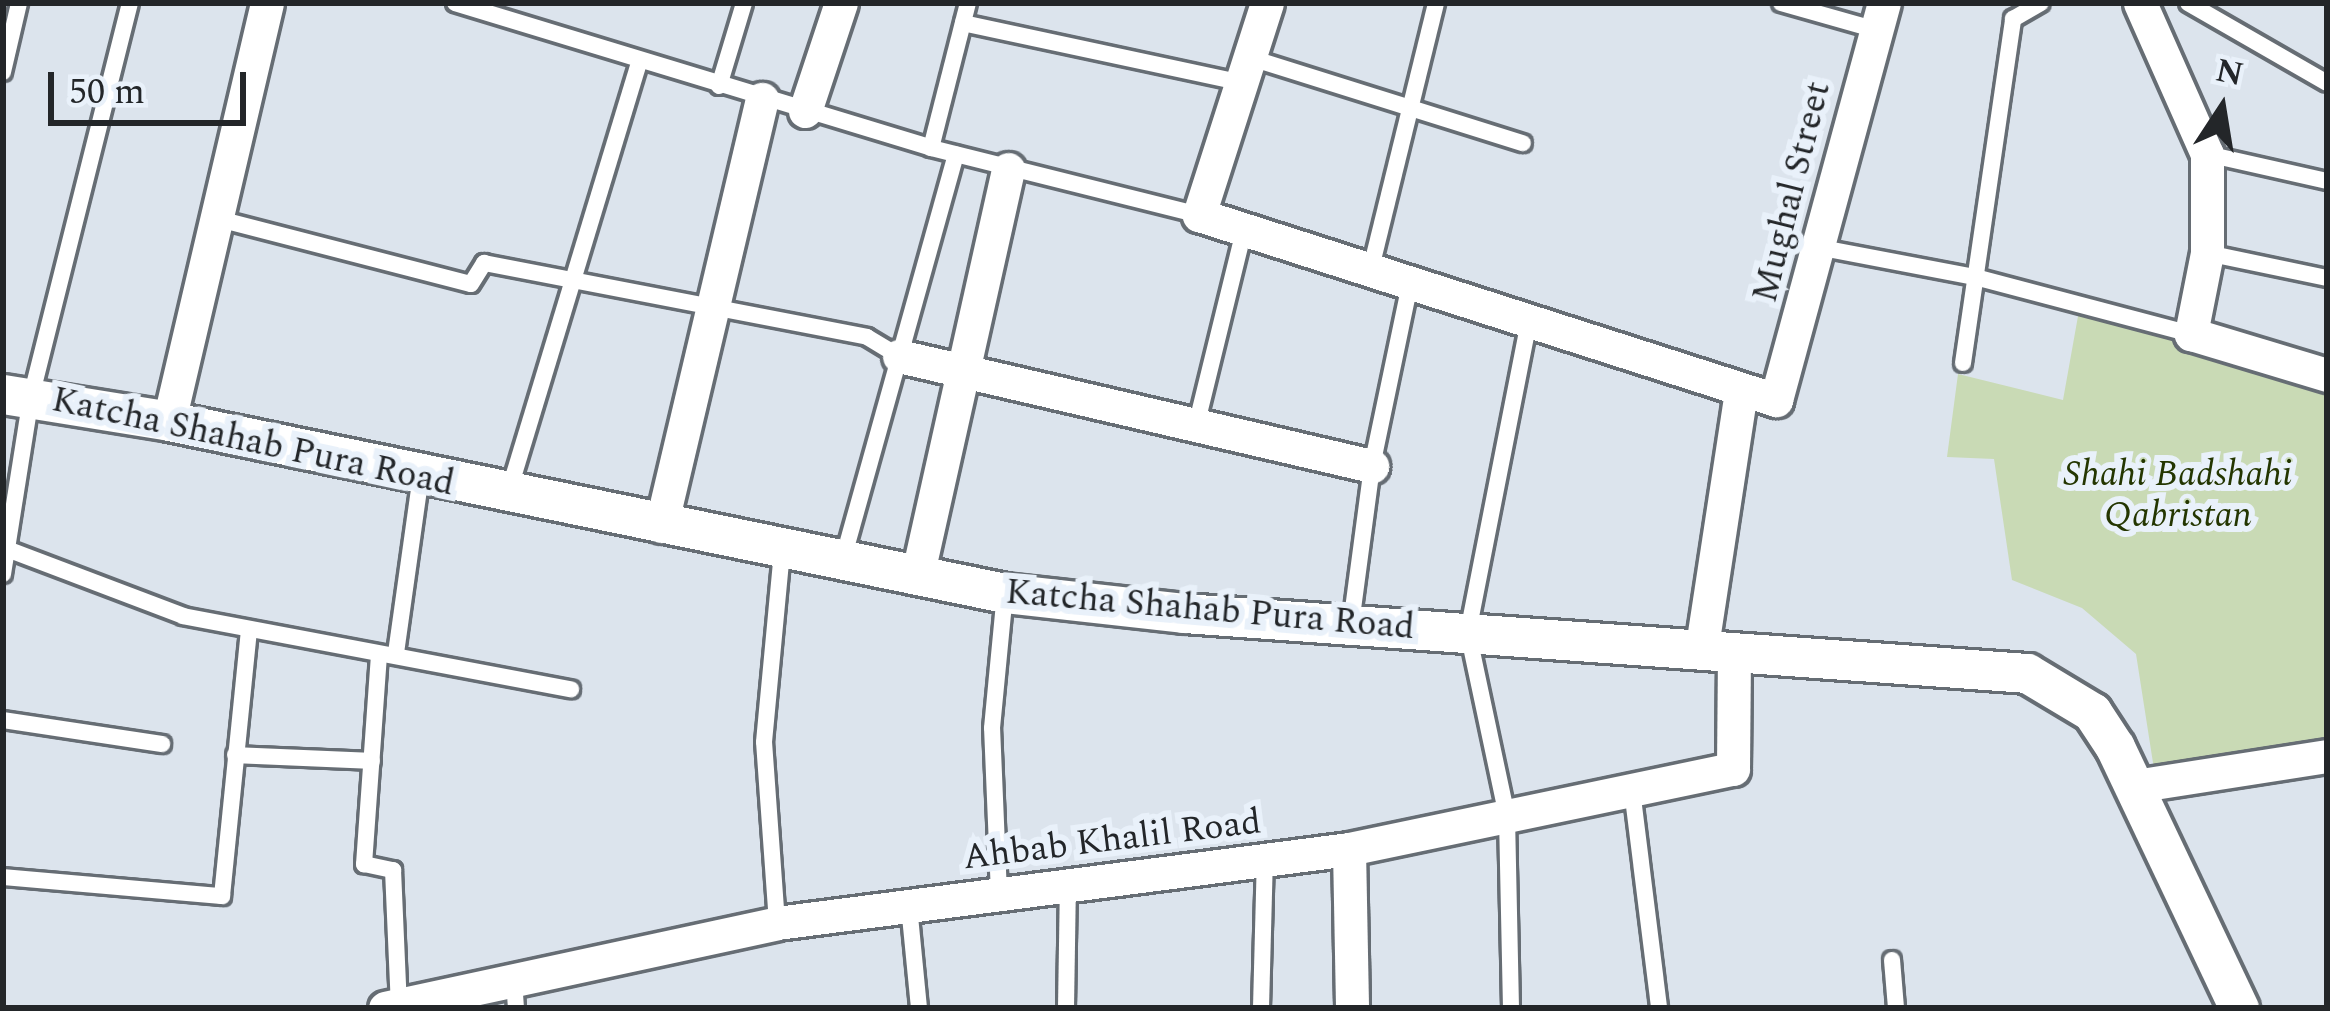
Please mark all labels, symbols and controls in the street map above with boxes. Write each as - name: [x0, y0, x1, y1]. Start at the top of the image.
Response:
- text: N: [2211, 46, 2248, 100]
- scale bar: [54, 48, 252, 122]
- north arrow: [2162, 48, 2282, 168]
- text: 50 m: [69, 65, 145, 120]
- street label: Mughal Street: [1744, 77, 1840, 307]
- street label: Katcha Shahab Pura Road: [48, 378, 458, 506]
- park label: Shahi Badshahi Qabristan: [2064, 452, 2292, 537]
- street label: Katcha Shahab Pura Road: [1004, 571, 1416, 649]
- street label: Ahbab Khalil Road: [960, 800, 1264, 880]

